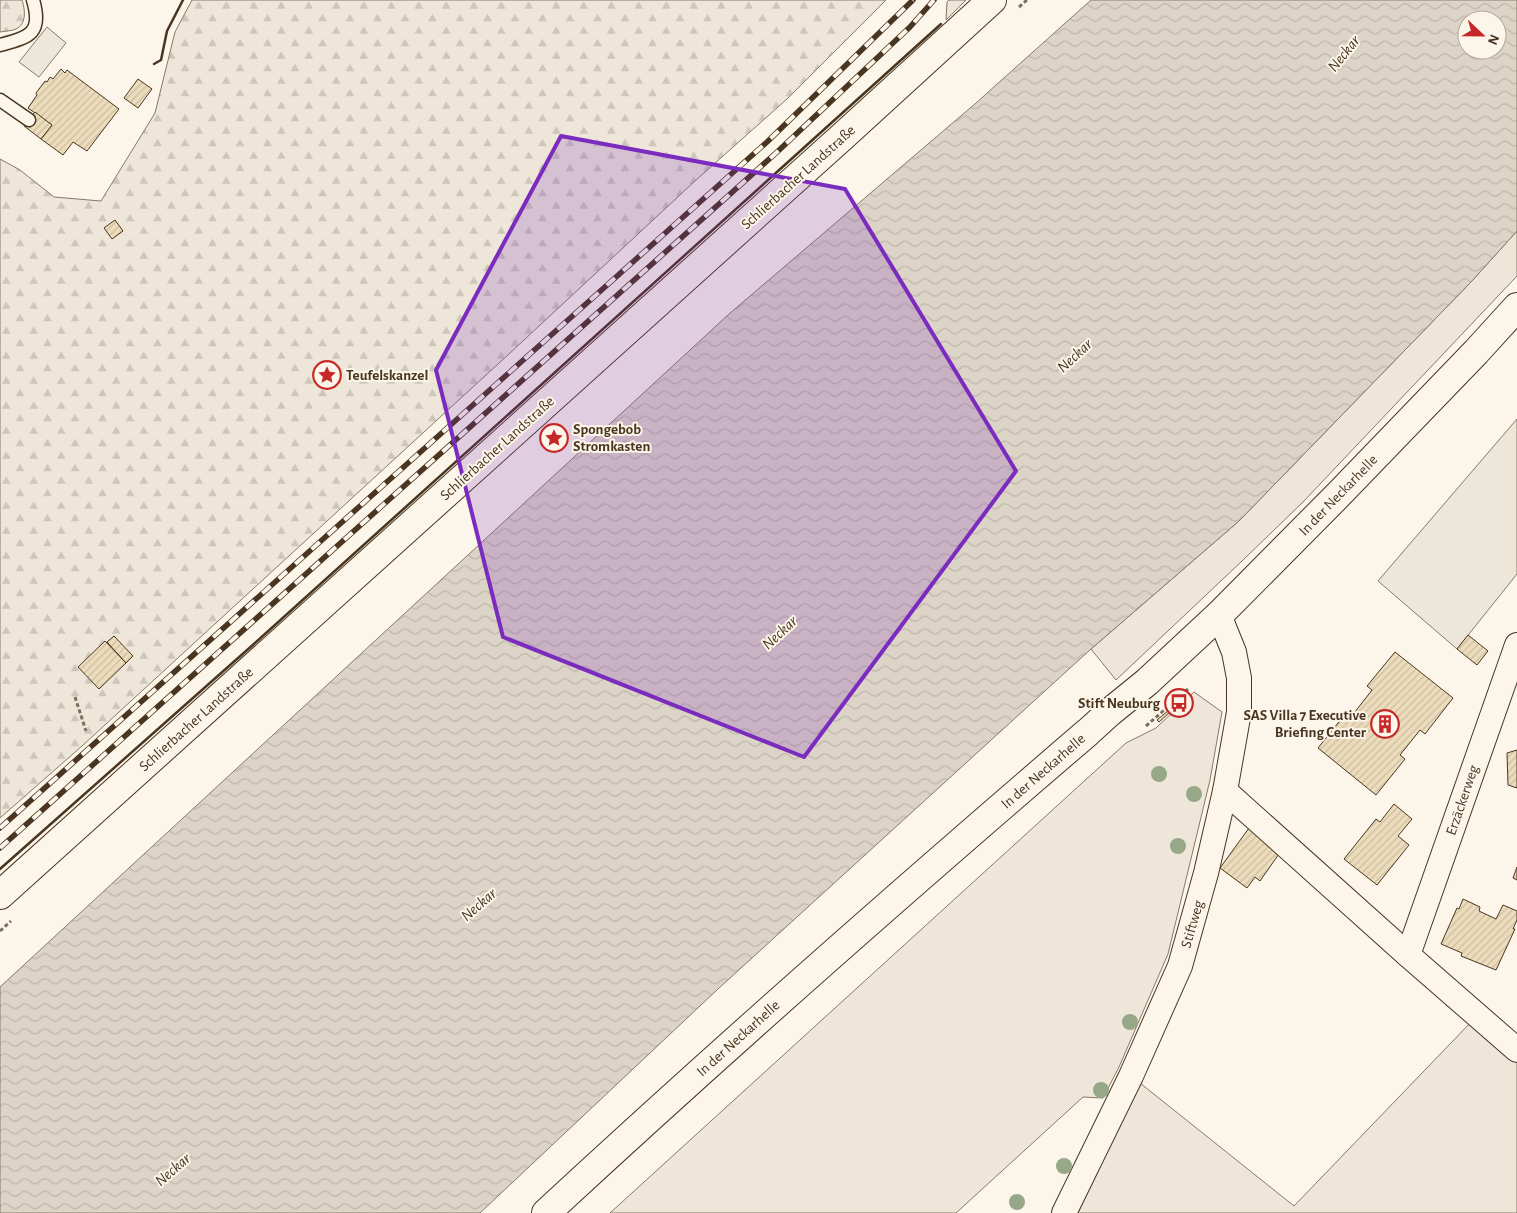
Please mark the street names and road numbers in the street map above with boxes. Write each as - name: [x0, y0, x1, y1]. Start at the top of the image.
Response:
- street label: Schlierbacher Landstraße: [738, 122, 858, 232]
- street label: Schlierbacher Landstraße: [437, 393, 557, 503]
- street label: In der Neckarhelle: [1296, 452, 1381, 539]
- street label: Schlierbacher Landstraße: [136, 664, 256, 774]
- street label: In der Neckarhelle: [998, 731, 1088, 812]
- street label: Erzäckerweg: [1443, 762, 1482, 837]
- street label: Stiftweg: [1179, 898, 1207, 950]
- street label: In der Neckarhelle: [694, 997, 783, 1079]

